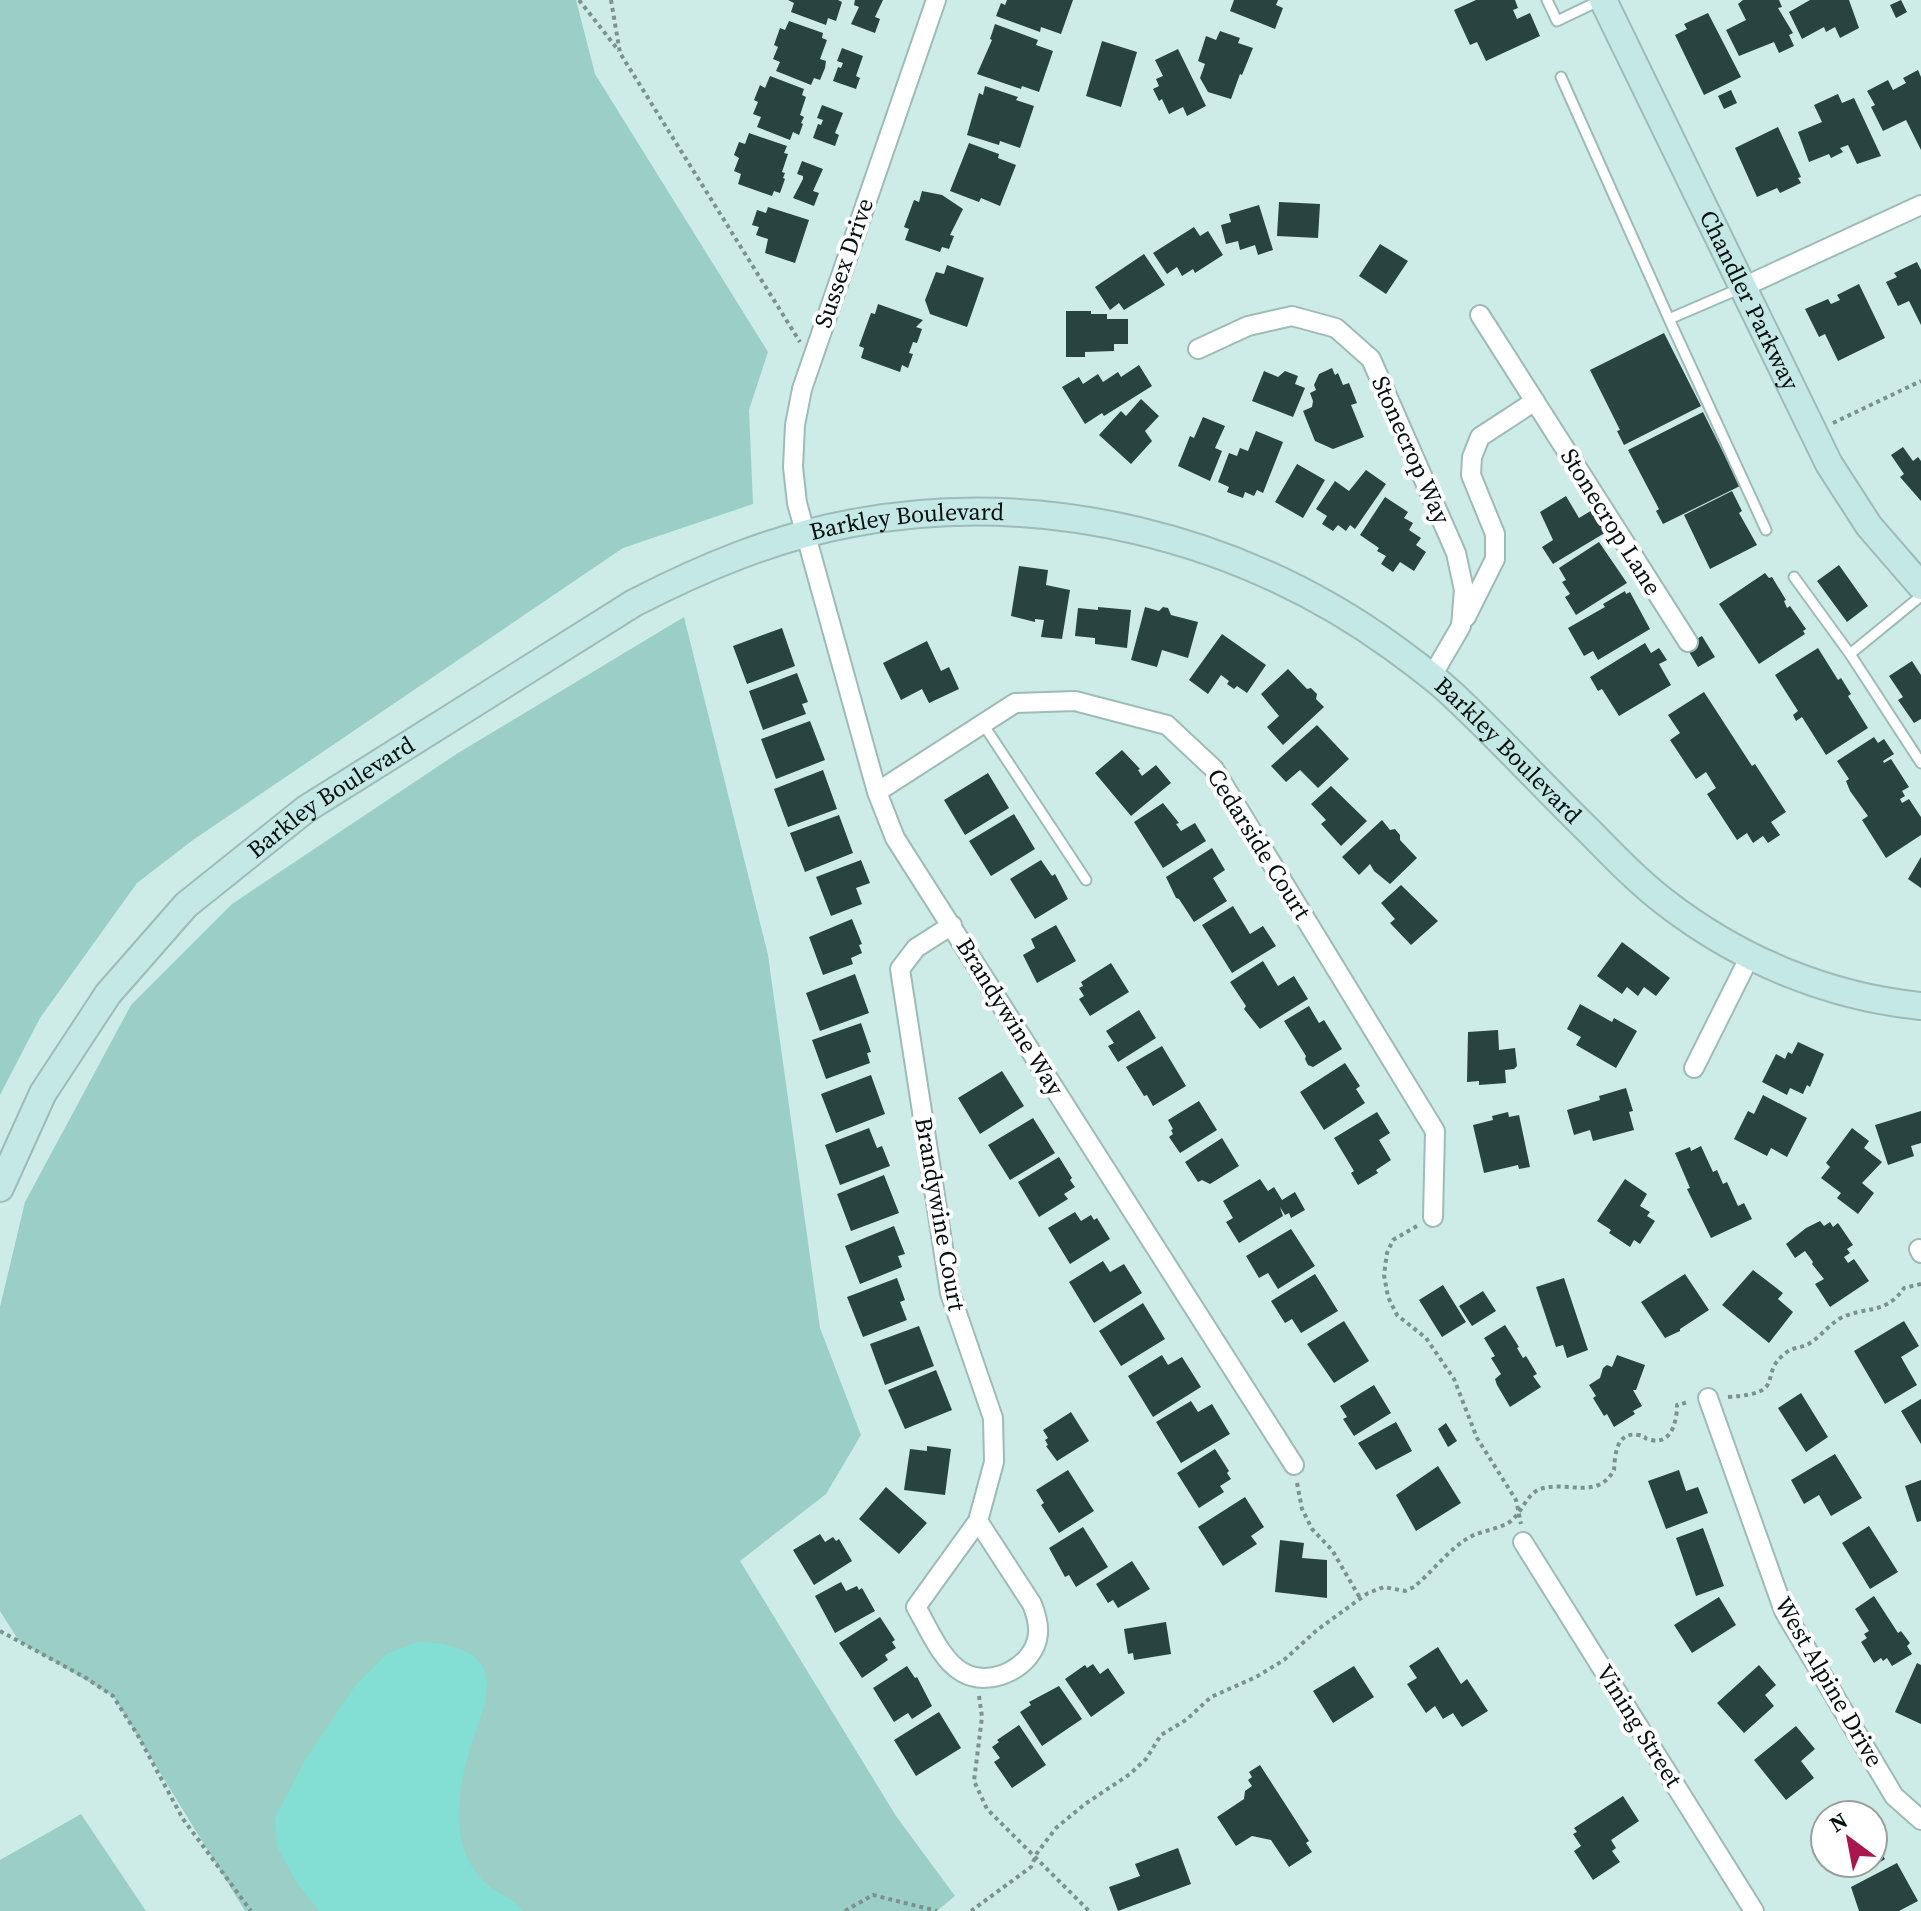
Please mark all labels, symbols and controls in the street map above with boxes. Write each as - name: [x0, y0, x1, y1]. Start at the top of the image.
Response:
- street label: Sussex Drive: [806, 194, 881, 332]
- street label: Chandler Parkway: [1692, 204, 1808, 396]
- street label: Stonecrop Way: [1364, 371, 1459, 530]
- street label: Stonecrop Lane: [1553, 442, 1670, 601]
- street label: Barkley Boulevard: [806, 495, 1005, 548]
- street label: Barkley Boulevard: [1428, 669, 1590, 831]
- street label: Barkley Boulevard: [240, 728, 421, 866]
- street label: Cedarside Court: [1200, 762, 1319, 926]
- street label: Brandywine Way: [949, 932, 1073, 1103]
- street label: Brandywine Court: [907, 1115, 974, 1313]
- street label: West Alpine Drive: [1767, 1591, 1892, 1773]
- street label: Vining Street: [1589, 1658, 1690, 1794]
- north arrow: [1809, 1799, 1889, 1879]
- text: N: [1824, 1805, 1853, 1839]

